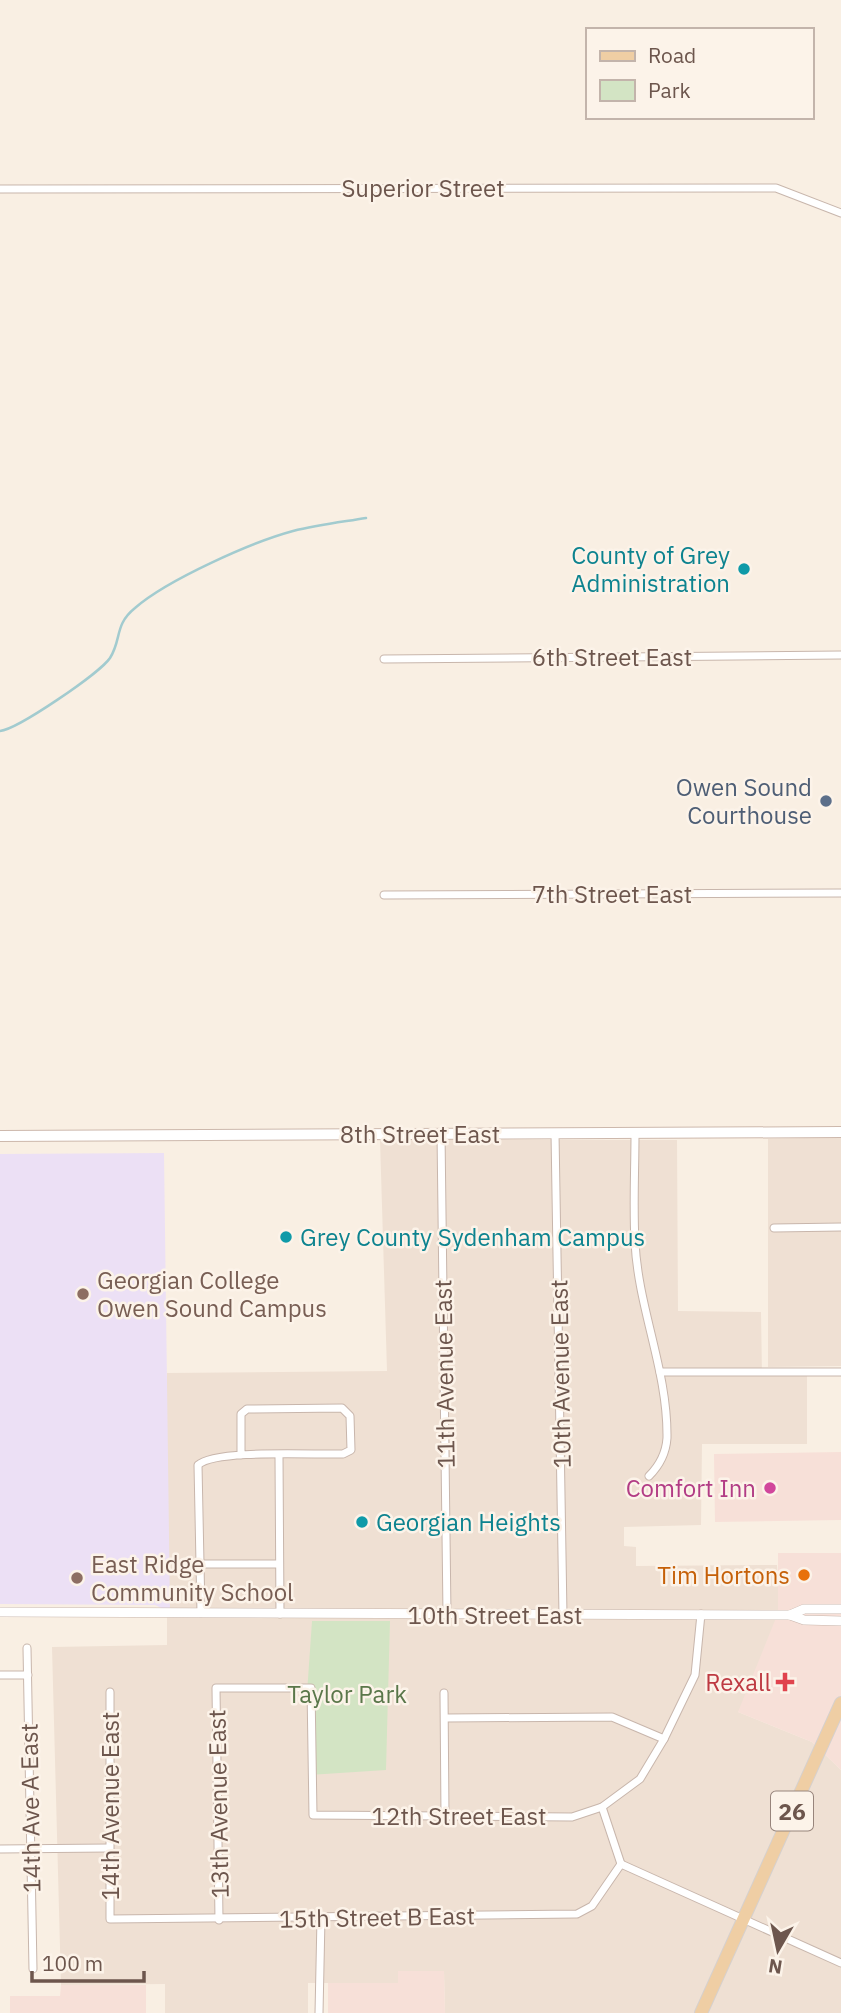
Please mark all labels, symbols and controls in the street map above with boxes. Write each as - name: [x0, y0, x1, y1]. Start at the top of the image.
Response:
- legend: [586, 28, 813, 119]
- text: Road: [648, 41, 696, 69]
- text: Park: [648, 76, 691, 104]
- street label: Superior Street: [341, 172, 505, 204]
- place label: County of Grey Administration: [571, 539, 730, 599]
- marker: County of Grey Administration: [736, 561, 752, 577]
- street label: 6th Street East: [532, 641, 692, 673]
- place label: Owen Sound Courthouse: [676, 771, 812, 831]
- marker: Owen Sound Courthouse: [818, 793, 834, 809]
- street label: 7th Street East: [532, 878, 692, 910]
- street label: 8th Street East: [340, 1118, 500, 1150]
- place label: Grey County Sydenham Campus: [300, 1221, 645, 1253]
- marker: Grey County Sydenham Campus: [278, 1229, 294, 1245]
- place label: Georgian College Owen Sound Campus: [97, 1264, 327, 1324]
- street label: 11th Avenue East: [426, 1279, 462, 1469]
- street label: 10th Avenue East: [542, 1279, 578, 1469]
- marker: Georgian College Owen Sound Campus: [75, 1286, 91, 1302]
- place label: Comfort Inn: [626, 1472, 756, 1504]
- marker: Comfort Inn: [762, 1480, 778, 1496]
- place label: Georgian Heights: [376, 1506, 561, 1538]
- marker: Georgian Heights: [354, 1514, 370, 1530]
- place label: East Ridge Community School: [91, 1548, 294, 1608]
- place label: Tim Hortons: [657, 1559, 790, 1591]
- marker: Tim Hortons: [796, 1567, 812, 1583]
- marker: East Ridge Community School: [69, 1570, 85, 1586]
- street label: 10th Street East: [408, 1599, 582, 1631]
- place label: Rexall: [705, 1666, 771, 1698]
- marker: Rexall: [777, 1674, 793, 1690]
- park label: Taylor Park: [287, 1678, 407, 1710]
- street label: 13th Avenue East: [200, 1709, 236, 1899]
- street label: 14th Avenue East: [94, 1711, 126, 1901]
- street label: 14th Ave A East: [13, 1723, 47, 1893]
- road number: 26: [771, 1792, 813, 1830]
- street label: 12th Street East: [372, 1800, 546, 1832]
- street label: 15th Street B East: [279, 1899, 475, 1935]
- north arrow: [743, 1915, 813, 1985]
- scale bar: [32, 1940, 144, 1984]
- text: 100 m: [42, 1949, 103, 1977]
- text: N: [767, 1954, 784, 1980]

